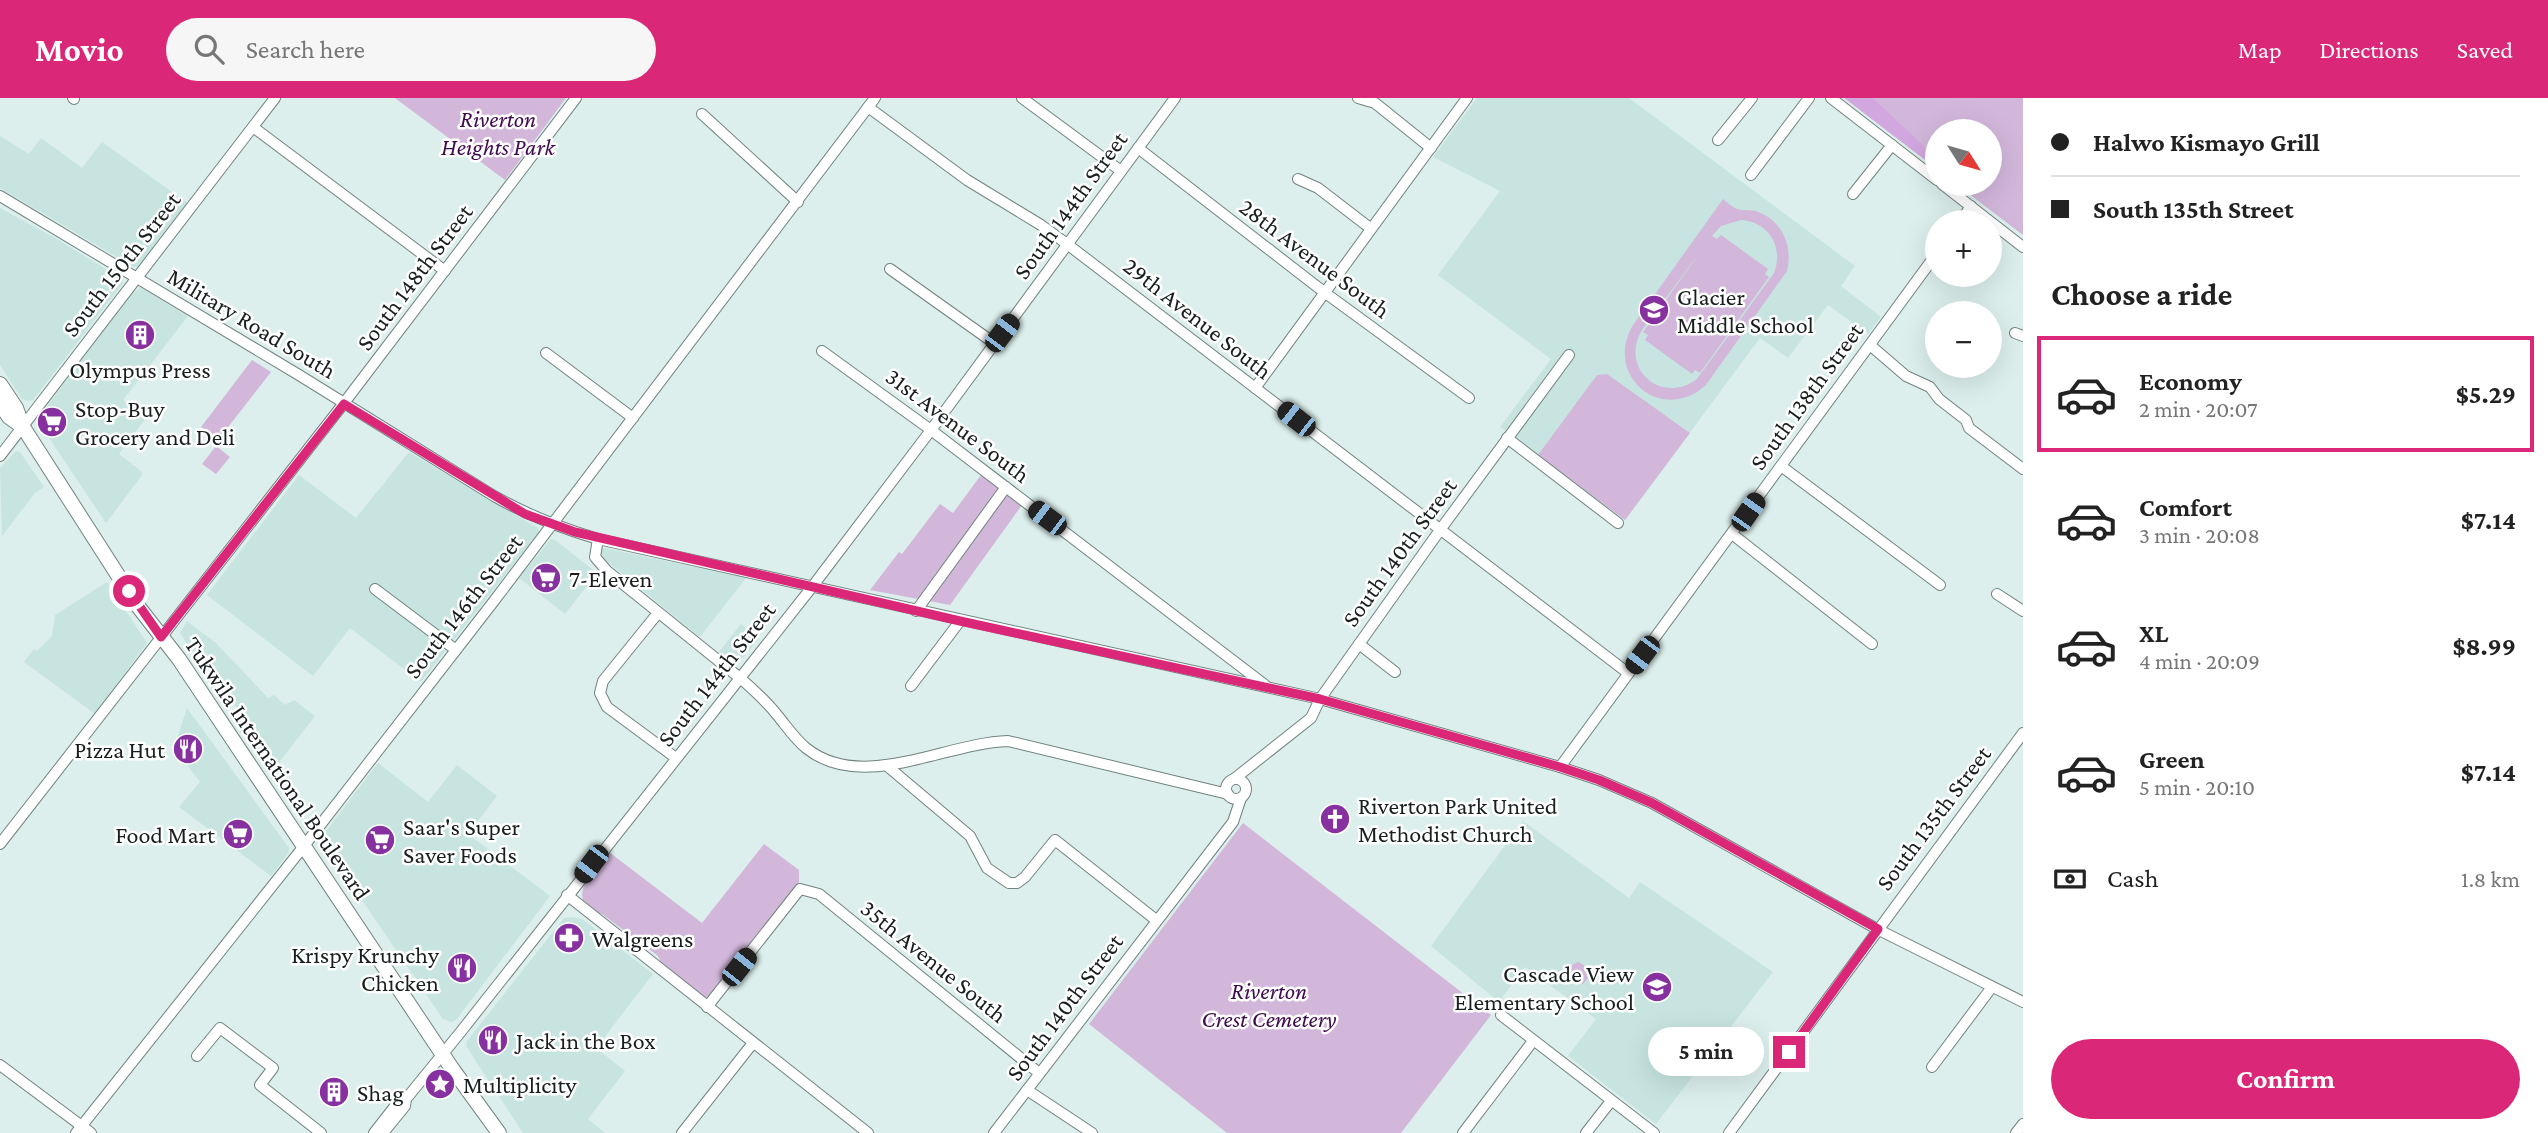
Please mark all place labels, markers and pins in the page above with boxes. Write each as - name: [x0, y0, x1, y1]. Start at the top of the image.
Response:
- place label: Glacier Middle School: [1677, 283, 1814, 338]
- school or university icon: Glacier Middle School: [1637, 293, 1671, 327]
- building icon: Olympus Press: [123, 318, 157, 352]
- place label: Olympus Press: [69, 356, 211, 383]
- place label: Stop-Buy Grocery and Deli: [75, 395, 235, 450]
- supermarket icon: Stop-Buy Grocery and Deli: [35, 405, 69, 439]
- supermarket icon: 7-Eleven: [529, 561, 563, 595]
- place label: 7-Eleven: [569, 565, 653, 592]
- restaurant icon: Pizza Hut: [171, 732, 205, 766]
- place label: Pizza Hut: [74, 736, 166, 763]
- place label: Riverton Park United Methodist Church: [1358, 792, 1558, 847]
- church icon: Riverton Park United Methodist Church: [1318, 802, 1352, 836]
- place label: Saar's Super Saver Foods: [403, 813, 520, 868]
- supermarket icon: Food Mart: [221, 817, 255, 851]
- place label: Food Mart: [115, 821, 216, 848]
- supermarket icon: Saar's Super Saver Foods: [363, 823, 397, 857]
- pharmacy icon: Walgreens: [552, 921, 586, 955]
- place label: Walgreens: [592, 925, 693, 952]
- place label: Krispy Krunchy Chicken: [291, 941, 440, 996]
- restaurant icon: Krispy Krunchy Chicken: [445, 951, 479, 985]
- place label: Cascade View Elementary School: [1454, 960, 1634, 1015]
- school or university icon: Cascade View Elementary School: [1640, 970, 1674, 1004]
- restaurant icon: Jack in the Box: [476, 1023, 510, 1057]
- place label: Jack in the Box: [514, 1027, 656, 1054]
- place icon: Multiplicity: [423, 1067, 457, 1101]
- place label: Multiplicity: [463, 1071, 577, 1098]
- building icon: Shag: [317, 1075, 351, 1109]
- place label: Shag: [357, 1079, 404, 1106]

